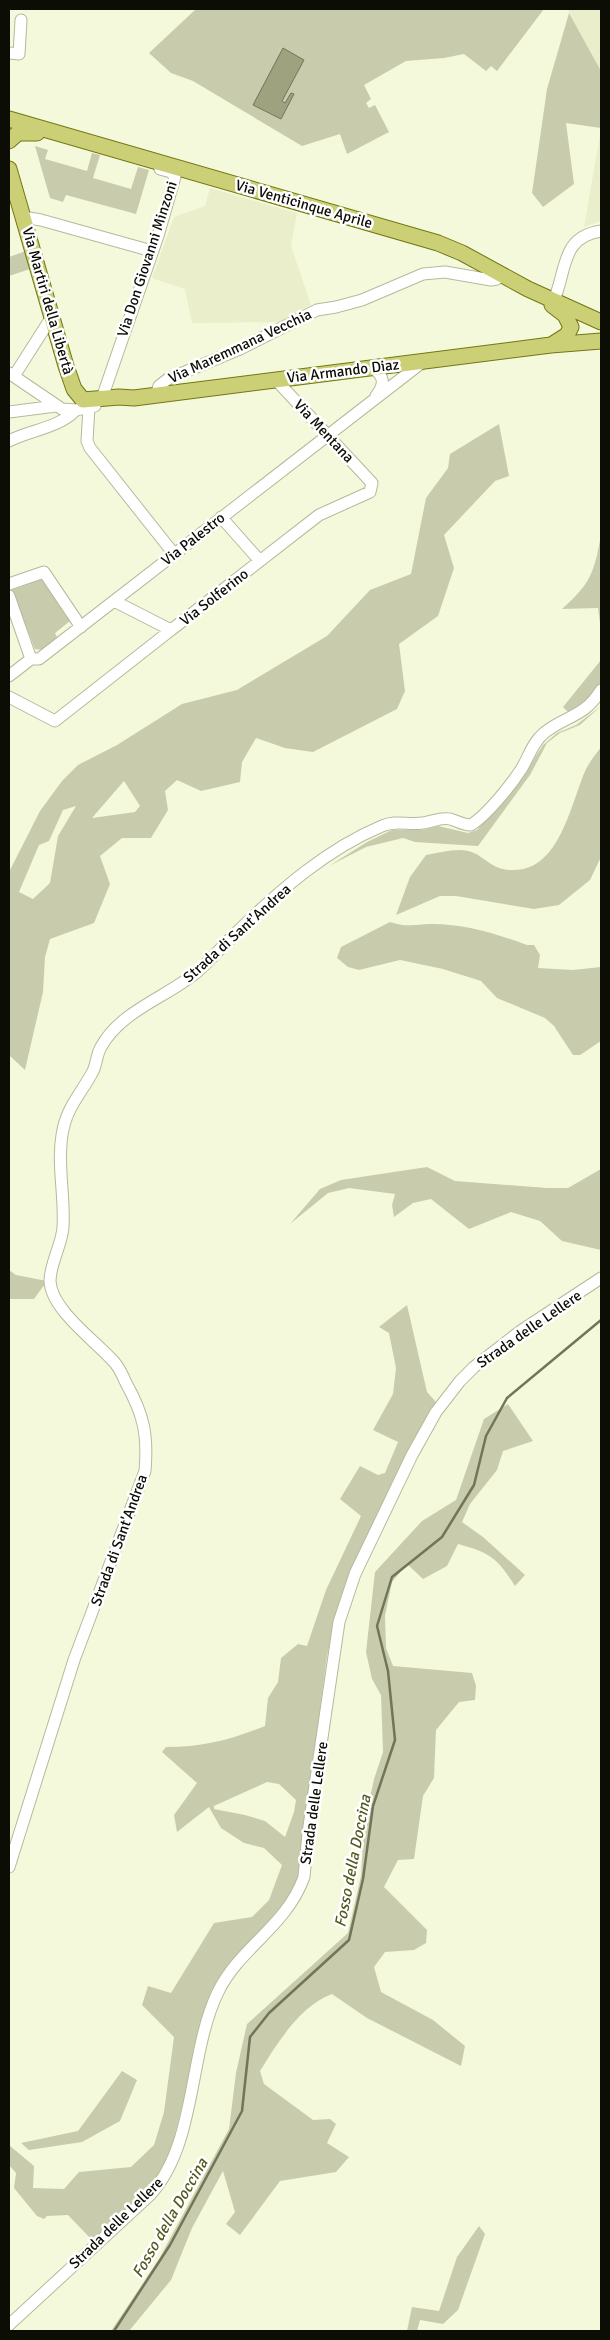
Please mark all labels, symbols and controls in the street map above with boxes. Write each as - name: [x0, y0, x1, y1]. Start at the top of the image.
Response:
- street label: Via Venticinque Aprile: [233, 176, 375, 232]
- street label: Via Don Giovanni Minzoni: [113, 179, 181, 339]
- street label: Via Martiri della Libertà: [18, 225, 78, 377]
- street label: Via Maremmana Vecchia: [166, 305, 314, 387]
- street label: Via Armando Diaz: [286, 355, 401, 387]
- street label: Via Mentana: [290, 396, 358, 466]
- street label: Via Palestro: [158, 508, 229, 569]
- street label: Via Solferino: [176, 564, 252, 629]
- street label: Strada di Sant'Andrea: [179, 880, 295, 986]
- street label: Strada delle Lellere: [473, 1286, 585, 1372]
- street label: Strada di Sant'Andrea: [87, 1472, 151, 1608]
- street label: Strada delle Lellere: [296, 1740, 332, 1866]
- water label: Fosso della Doccina: [330, 1792, 376, 1929]
- water label: Fosso della Doccina: [128, 2154, 213, 2281]
- street label: Strada delle Lellere: [65, 2174, 167, 2272]

